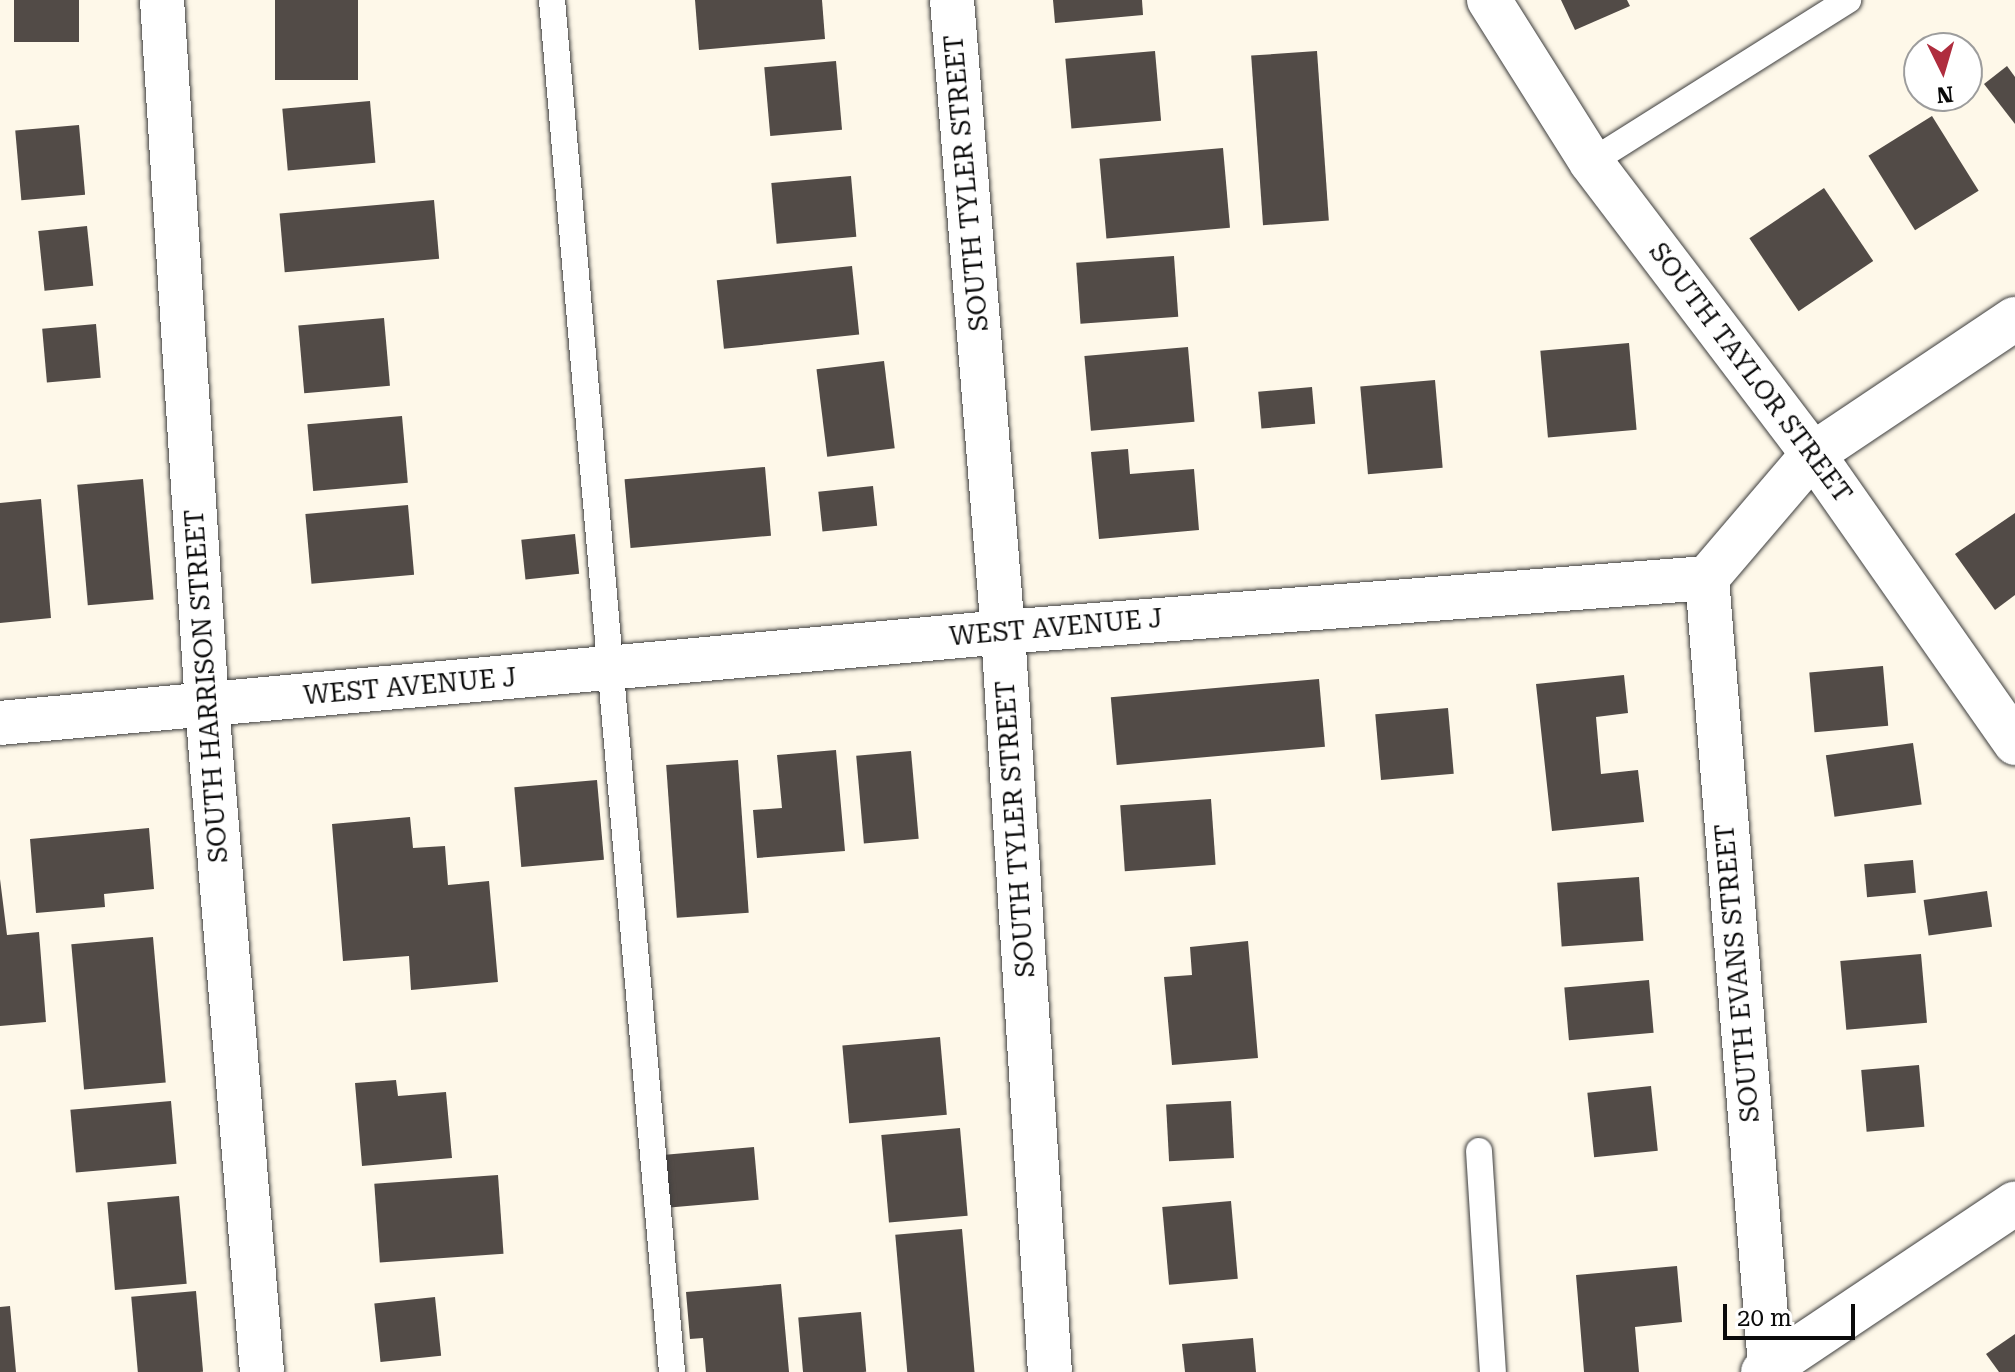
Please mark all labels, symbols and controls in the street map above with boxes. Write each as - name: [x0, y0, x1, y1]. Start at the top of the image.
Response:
- north arrow: [1903, 32, 1983, 112]
- street label: SOUTH TYLER STREET: [938, 33, 996, 333]
- text: N: [1935, 81, 1955, 108]
- street label: SOUTH TAYLOR STREET: [1642, 237, 1858, 509]
- street label: SOUTH HARRISON STREET: [179, 508, 235, 864]
- street label: WEST AVENUE J: [948, 603, 1164, 653]
- street label: WEST AVENUE J: [302, 662, 518, 712]
- street label: SOUTH TYLER STREET: [990, 679, 1042, 979]
- street label: SOUTH EVANS STREET: [1709, 822, 1767, 1124]
- scale bar: [1727, 1288, 1859, 1338]
- text: 20 m: [1737, 1304, 1792, 1332]

